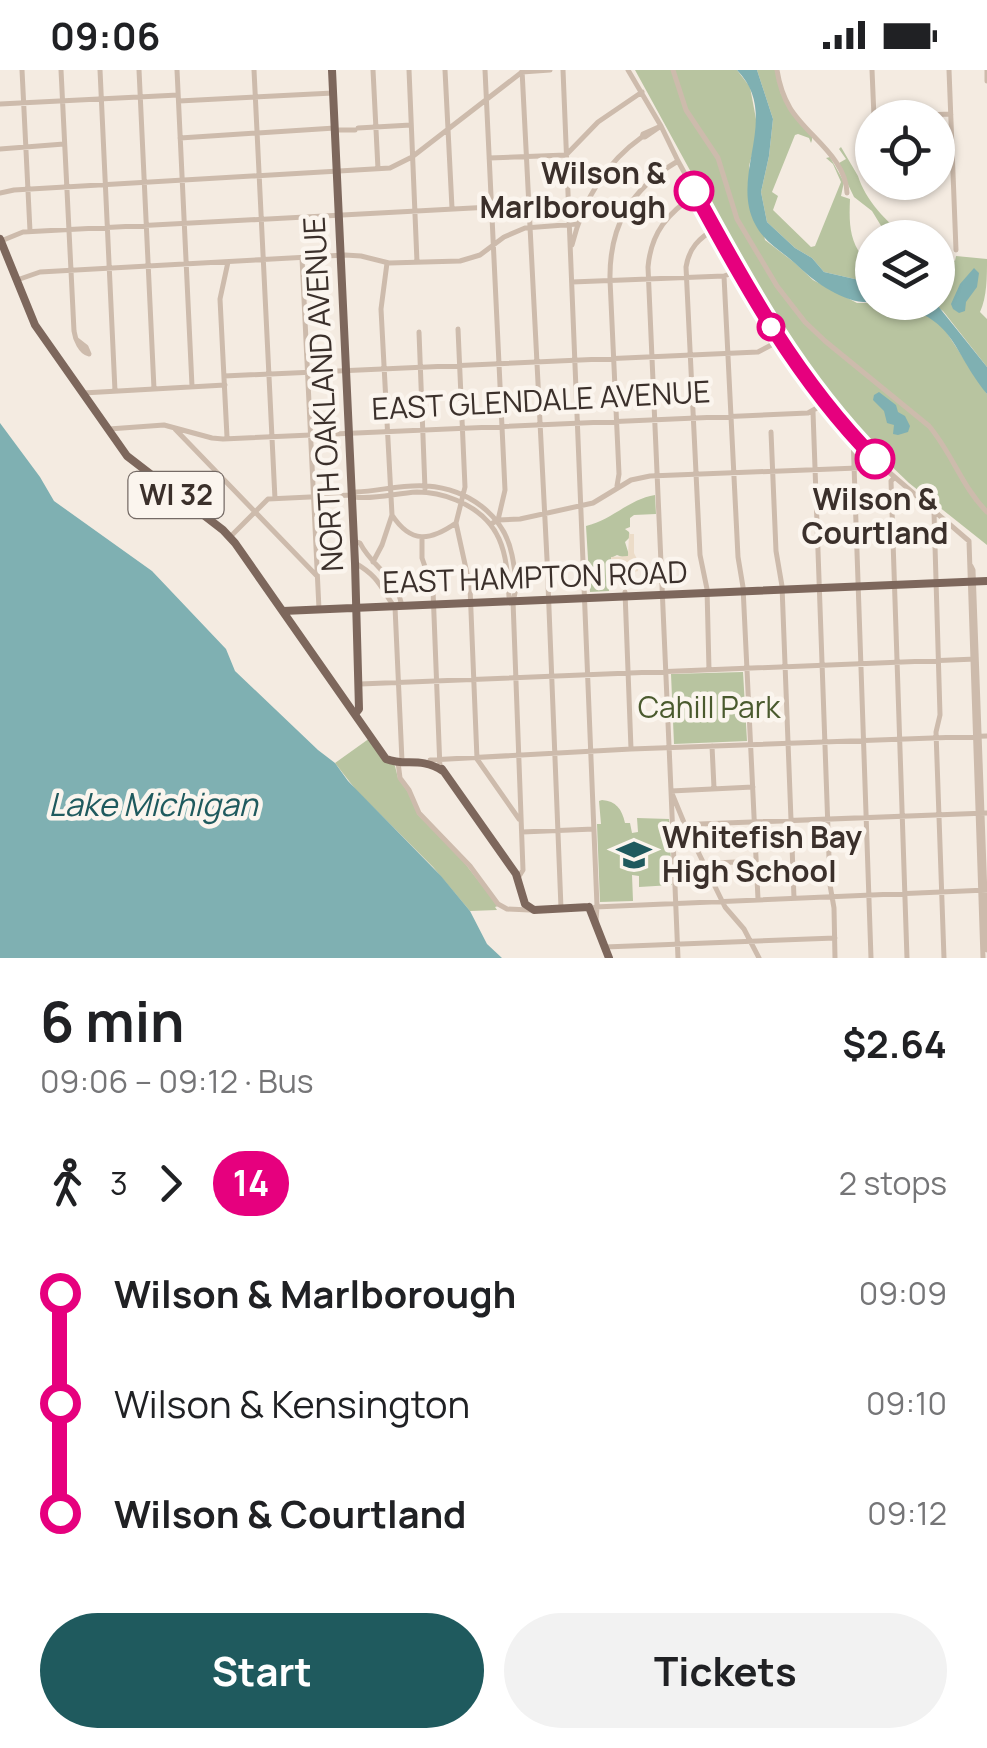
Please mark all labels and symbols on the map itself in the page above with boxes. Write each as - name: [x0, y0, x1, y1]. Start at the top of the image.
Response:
- place label: Wilson & Marlborough: [479, 152, 666, 227]
- marker: Wilson & Marlborough: [675, 172, 713, 210]
- street label: NORTH OAKLAND AVENUE: [293, 216, 352, 573]
- unlabelled marker: [758, 314, 784, 340]
- street label: EAST GLENDALE AVENUE: [371, 370, 711, 429]
- marker: Wilson & Courtland: [856, 440, 894, 478]
- road number: WI 32: [128, 472, 224, 518]
- place label: Wilson & Courtland: [801, 478, 949, 553]
- street label: EAST HAMPTON ROAD: [382, 551, 688, 602]
- park label: Cahill Park: [638, 686, 781, 727]
- water label: Lake Michigan: [48, 782, 259, 826]
- place label: Whitefish Bay High School: [662, 816, 862, 891]
- school or university icon: Whitefish Bay High School: [615, 836, 653, 874]

